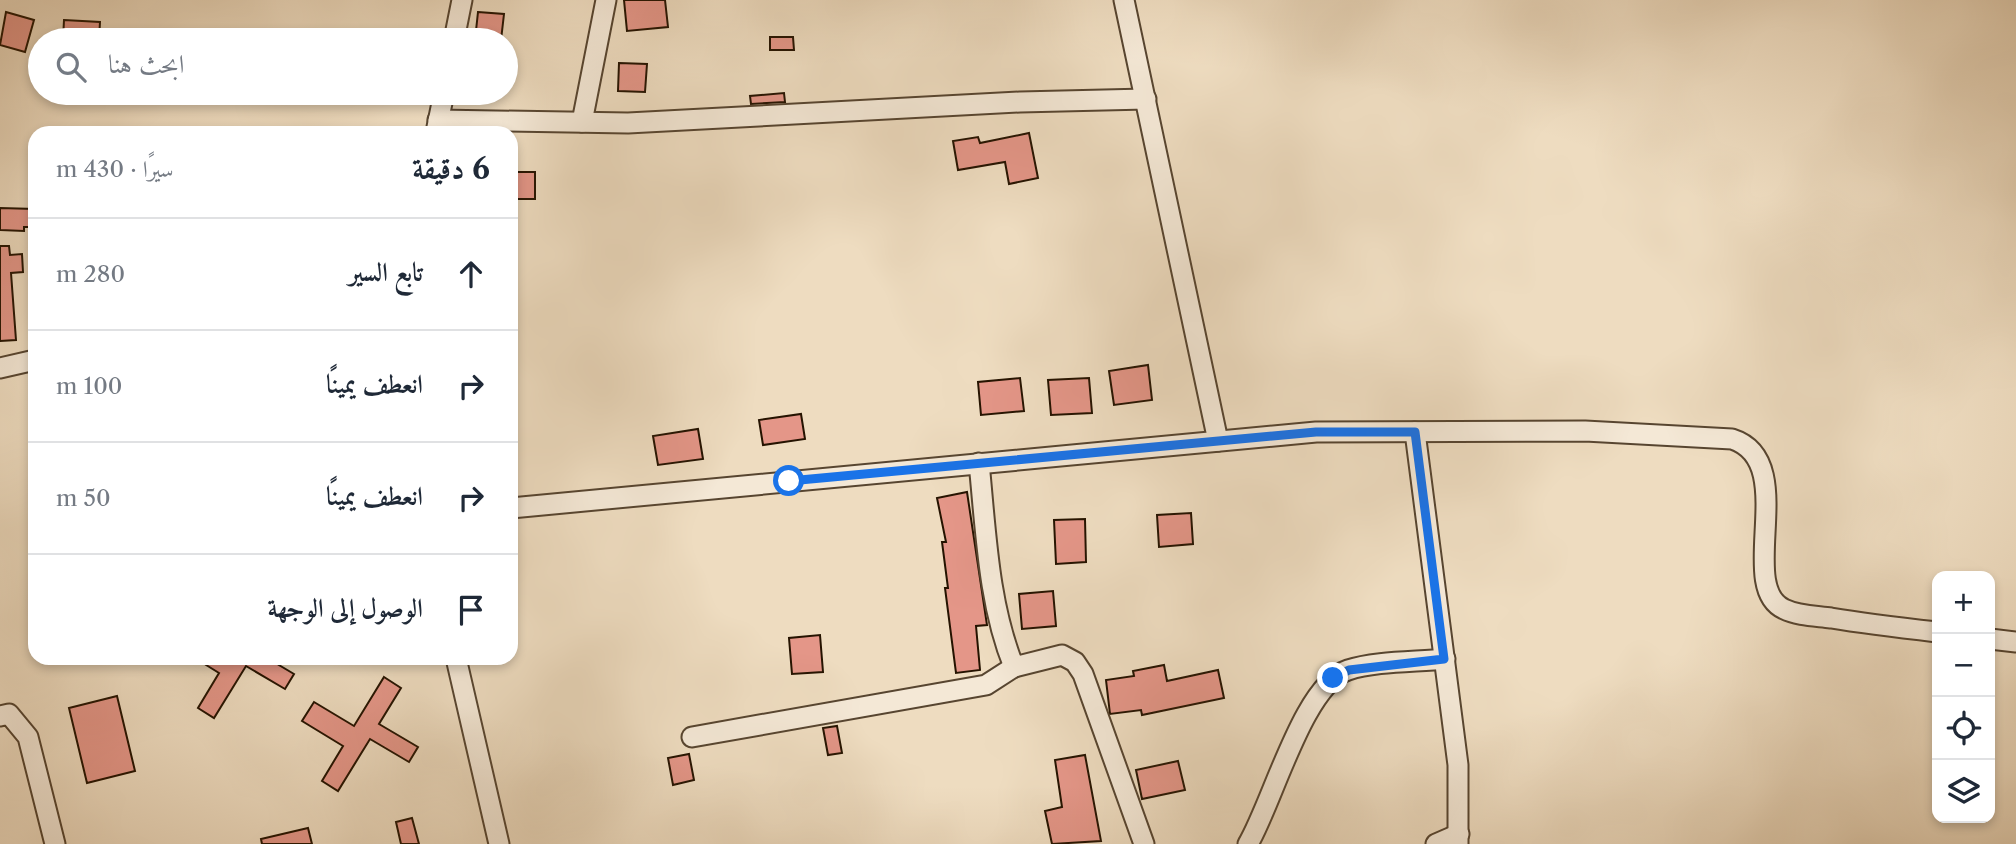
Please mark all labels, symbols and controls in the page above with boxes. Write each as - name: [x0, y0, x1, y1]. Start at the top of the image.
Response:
- search box: [28, 28, 518, 105]
- icon: search: [52, 48, 90, 86]
- text: ابحث هنا: [108, 48, 184, 80]
- text: 6 دقيقة: [412, 150, 490, 187]
- text: سيرًا · 430 m: [56, 155, 174, 183]
- icon: ahead: [452, 255, 490, 293]
- text: تابع السير: [349, 256, 423, 288]
- text: 280 m: [56, 260, 125, 288]
- icon: right: [452, 367, 490, 405]
- text: انعطف يمينًا: [326, 368, 423, 400]
- text: 100 m: [56, 372, 122, 400]
- route start: [773, 465, 804, 496]
- icon: right: [452, 479, 490, 517]
- text: انعطف يمينًا: [326, 480, 423, 512]
- text: 50 m: [56, 484, 111, 512]
- map controls: [1932, 571, 1995, 823]
- button: +: [1932, 571, 1995, 634]
- icon: arrive: [452, 591, 490, 629]
- text: الوصول إلى الوجهة: [268, 592, 423, 624]
- button: −: [1932, 634, 1995, 697]
- route end: [1317, 662, 1348, 693]
- button: locate: [1932, 697, 1995, 760]
- button: layers: [1932, 760, 1995, 823]

